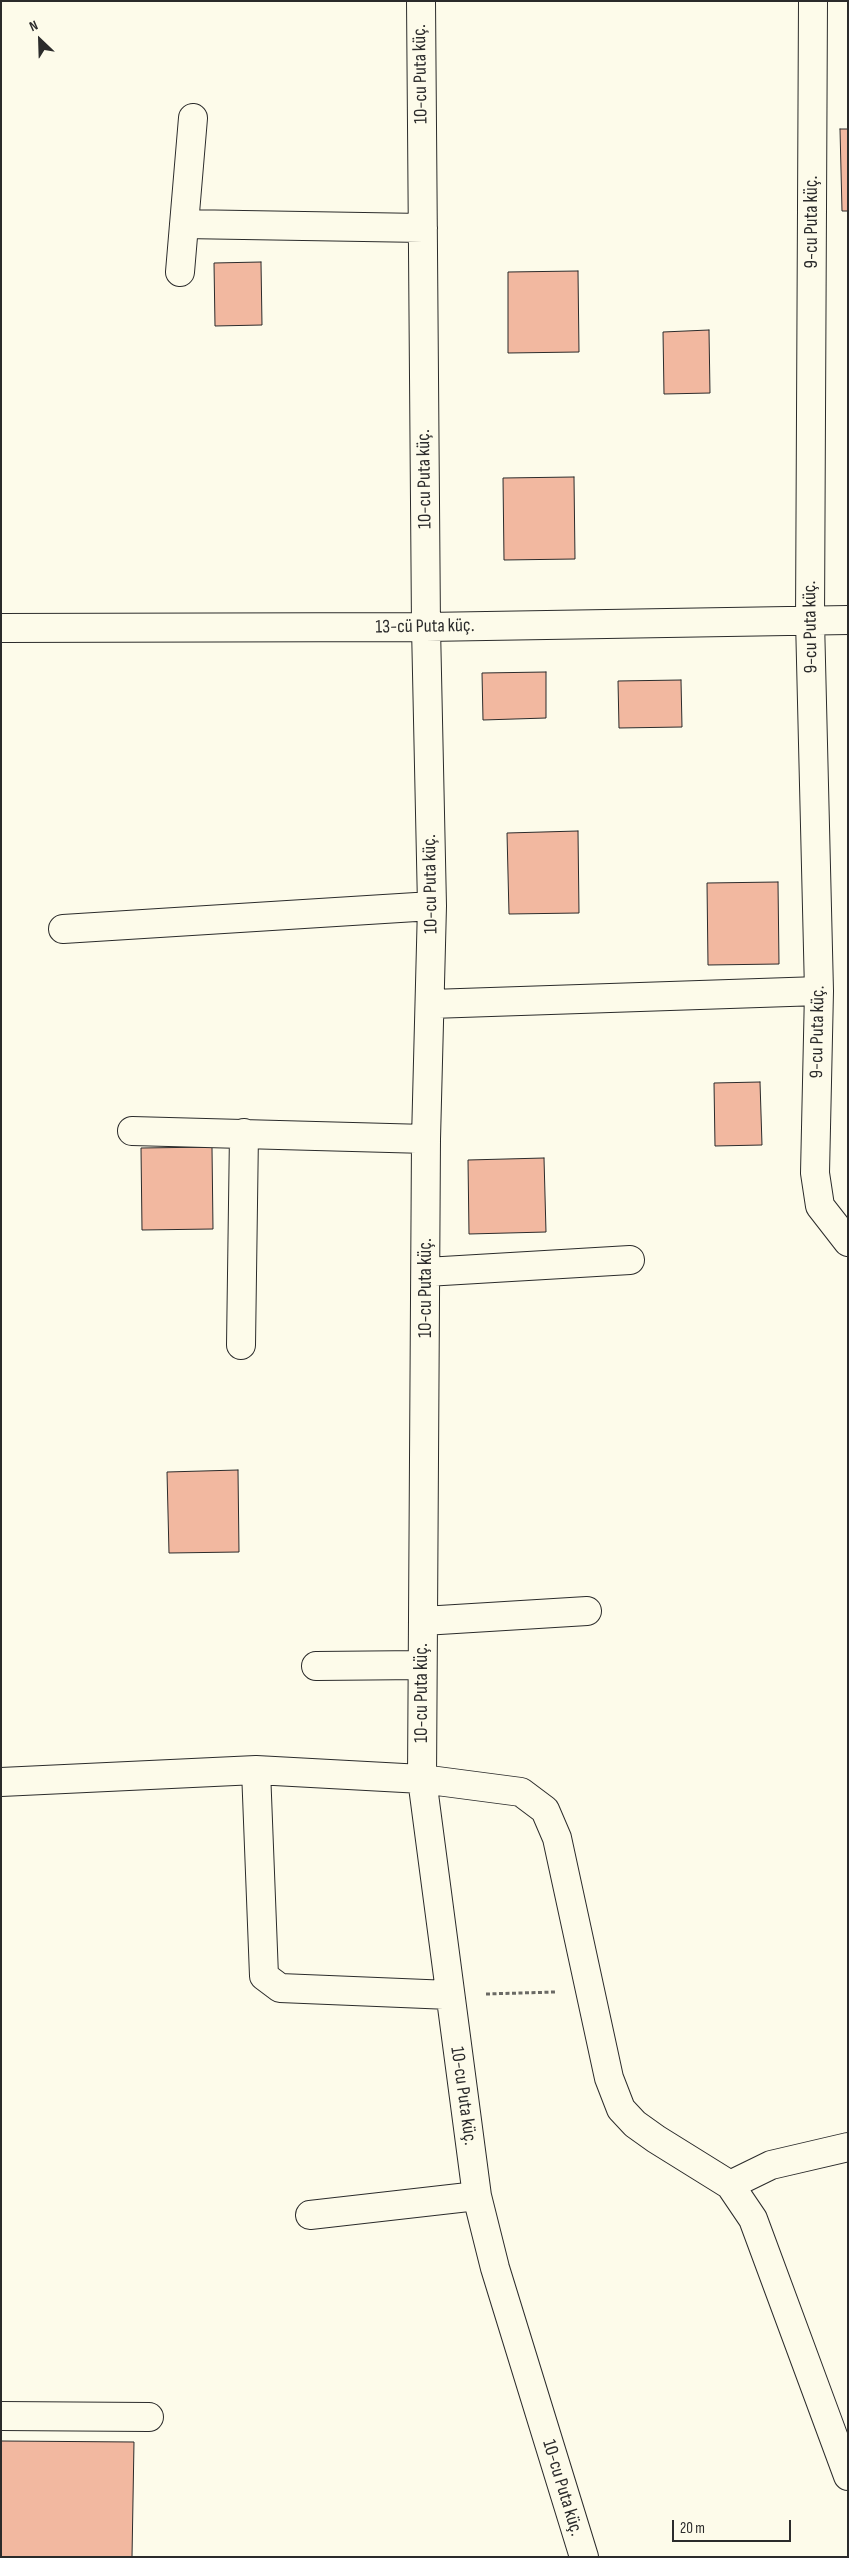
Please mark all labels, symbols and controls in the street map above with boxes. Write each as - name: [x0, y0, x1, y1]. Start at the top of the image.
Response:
- north arrow: [15, 15, 65, 65]
- text: N: [27, 17, 41, 35]
- street label: 10-cu Puta küç.: [409, 24, 433, 124]
- street label: 9-cu Puta küç.: [801, 176, 823, 268]
- street label: 10-cu Puta küç.: [413, 429, 437, 529]
- street label: 9-cu Puta küç.: [799, 580, 823, 674]
- street label: 13-cü Puta küç.: [375, 615, 475, 639]
- street label: 10-cu Puta küç.: [419, 834, 443, 934]
- street label: 9-cu Puta küç.: [806, 985, 830, 1079]
- street label: 10-cu Puta küç.: [415, 1238, 437, 1338]
- street label: 10-cu Puta küç.: [411, 1643, 433, 1743]
- street label: 10-cu Puta küç.: [445, 2045, 481, 2147]
- street label: 10-cu Puta küç.: [537, 2437, 587, 2539]
- scale bar: [674, 2510, 793, 2542]
- text: 20 m: [680, 2519, 705, 2538]

